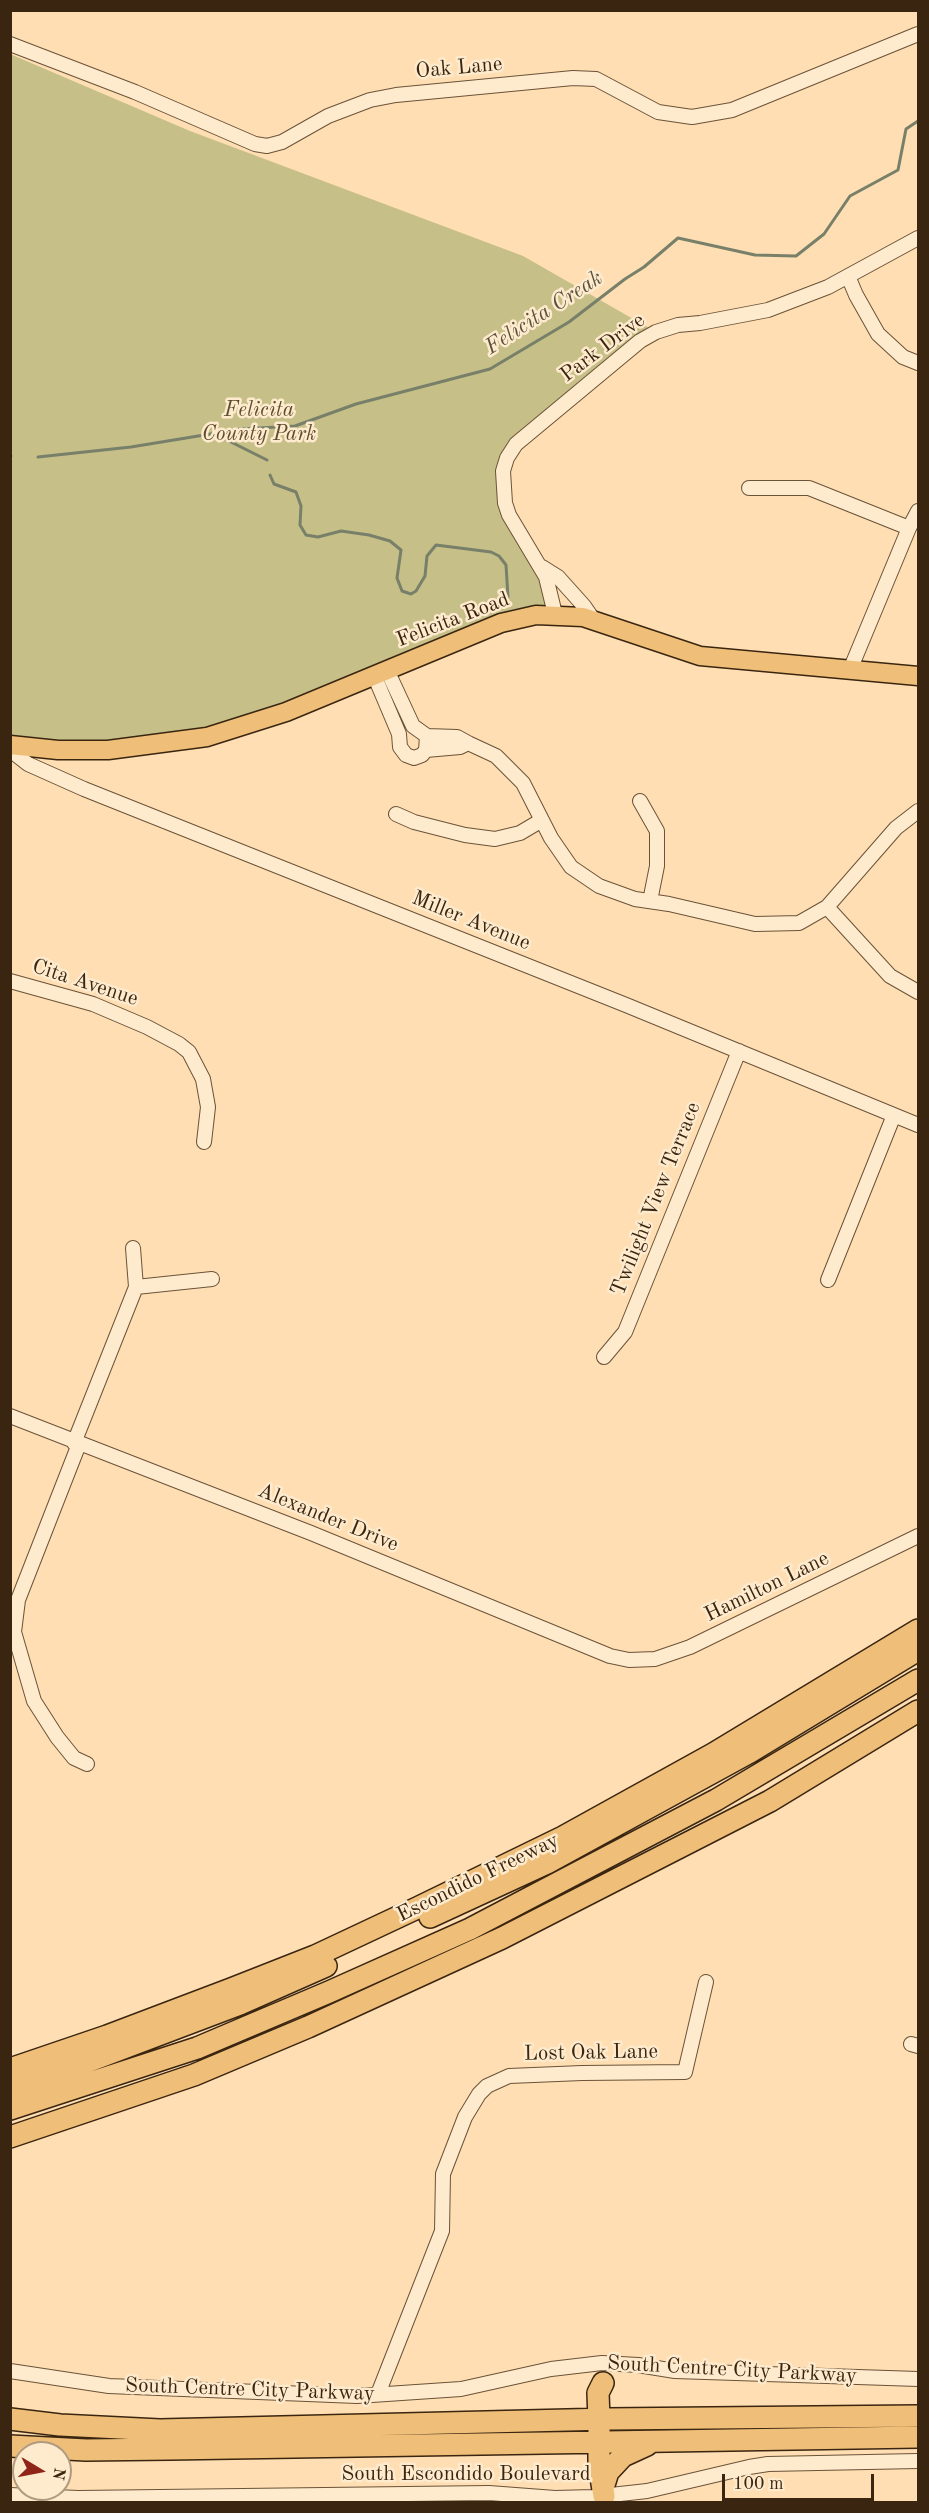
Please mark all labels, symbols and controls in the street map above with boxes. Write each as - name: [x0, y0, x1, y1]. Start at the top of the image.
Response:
- street label: Oak Lane: [414, 52, 504, 84]
- water label: Felicita Creak: [480, 265, 608, 361]
- street label: Park Drive: [556, 308, 650, 388]
- park label: Felicita County Park: [202, 397, 316, 447]
- street label: Felicita Road: [393, 587, 513, 653]
- street label: Miller Avenue: [408, 886, 534, 956]
- street label: Cita Avenue: [29, 954, 141, 1012]
- street label: Twilight View Terrace: [606, 1098, 706, 1300]
- street label: Alexander Drive: [254, 1478, 402, 1558]
- street label: Hamilton Lane: [701, 1546, 833, 1628]
- street label: Escondido Freeway: [393, 1828, 563, 1928]
- street label: Lost Oak Lane: [524, 2039, 658, 2067]
- street label: South Centre City Parkway: [606, 2351, 858, 2389]
- street label: South Centre City Parkway: [125, 2373, 375, 2407]
- north arrow: [12, 2441, 72, 2501]
- street label: South Escondido Boulevard: [341, 2461, 591, 2487]
- scale bar: [725, 2462, 876, 2500]
- text: N: [49, 2466, 67, 2481]
- text: 100 m: [733, 2475, 784, 2493]

